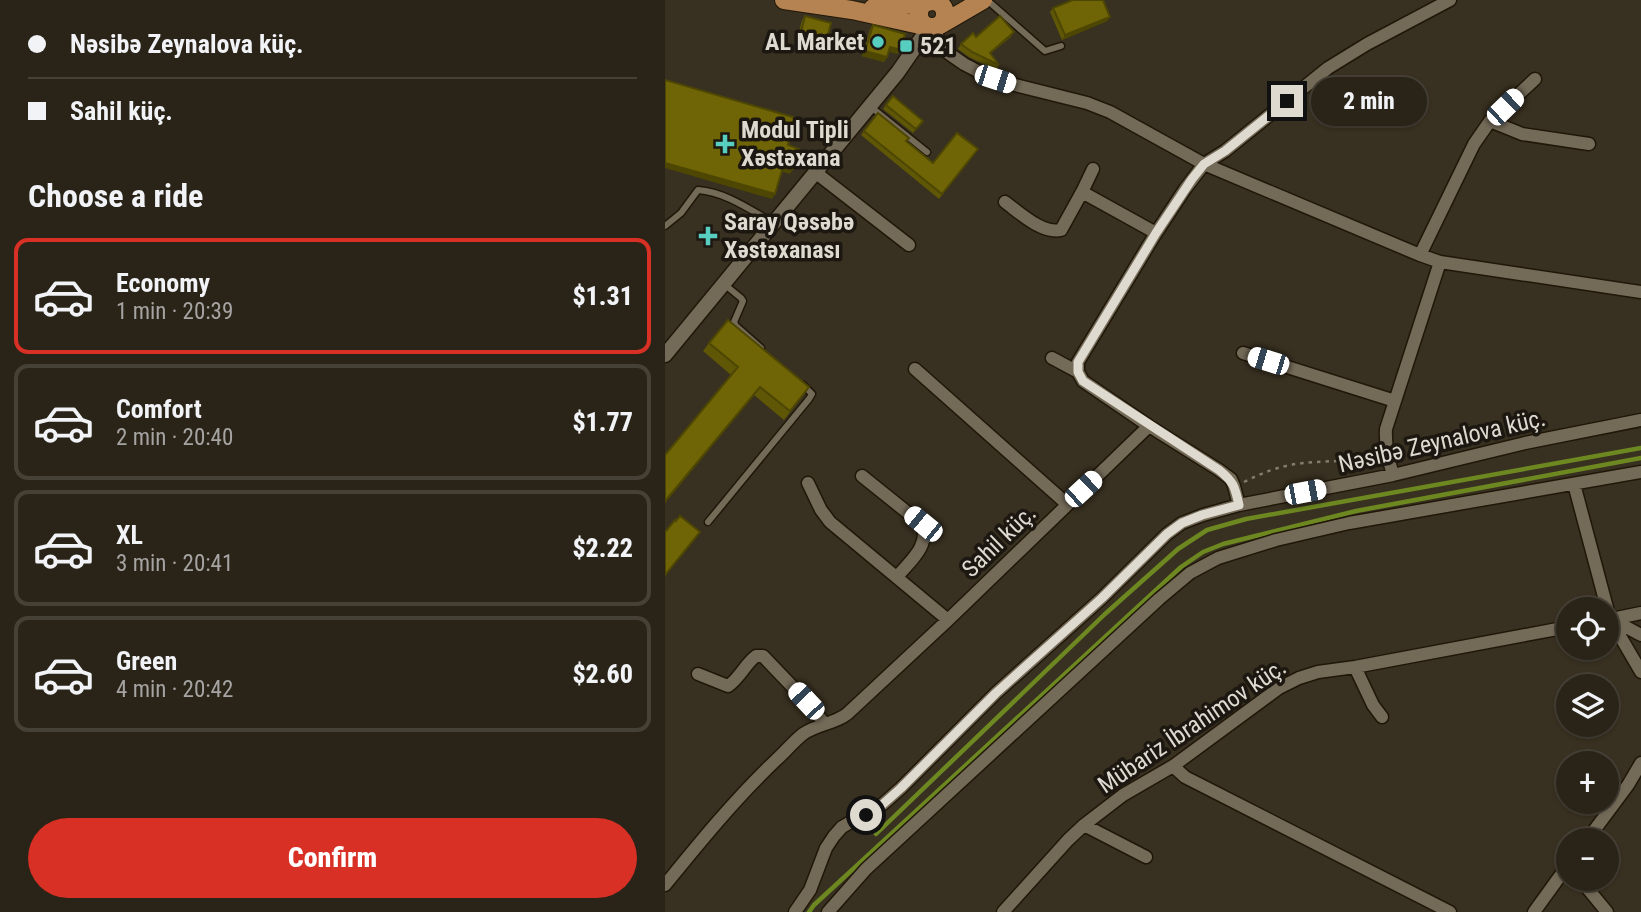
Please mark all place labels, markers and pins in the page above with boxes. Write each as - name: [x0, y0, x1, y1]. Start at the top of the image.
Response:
- place label: AL Market: [765, 28, 864, 56]
- place label: 521: [920, 32, 956, 60]
- marker: AL Market: [870, 34, 886, 50]
- marker: 521: [898, 38, 914, 54]
- place label: Modul Tipli Xəstəxana: [741, 116, 849, 172]
- marker: Modul Tipli Xəstəxana: [715, 134, 735, 154]
- place label: Saray Qəsəbə Xəstəxanası: [724, 208, 854, 264]
- marker: Saray Qəsəbə Xəstəxanası: [698, 226, 718, 246]

